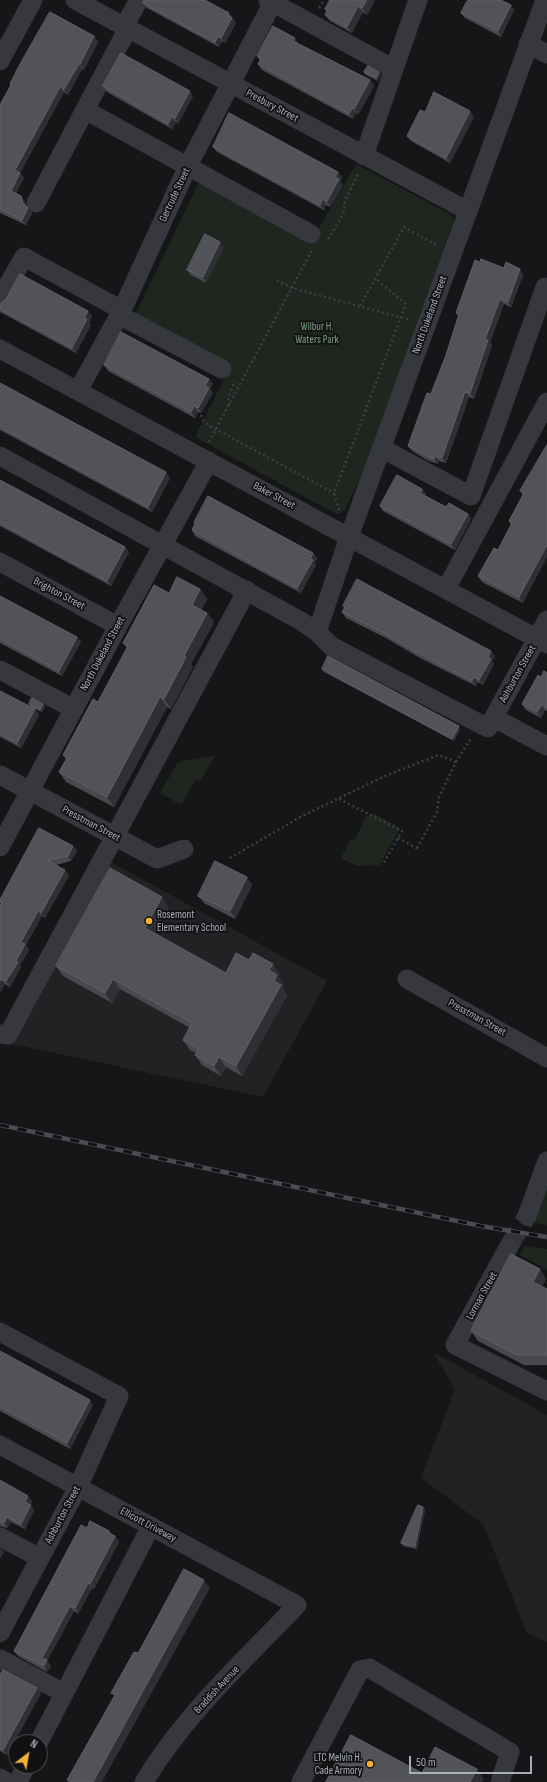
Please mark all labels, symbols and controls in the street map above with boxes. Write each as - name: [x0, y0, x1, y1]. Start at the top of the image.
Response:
- street label: Presbury Street: [243, 87, 301, 125]
- street label: Gertrude Street: [157, 166, 193, 224]
- street label: North Dukeland Street: [410, 274, 450, 356]
- park label: Wilbur H. Waters Park: [295, 320, 339, 346]
- street label: Baker Street: [251, 479, 297, 513]
- street label: Brighton Street: [31, 575, 87, 613]
- street label: North Dukeland Street: [78, 615, 128, 693]
- street label: Ashburton Street: [497, 643, 539, 705]
- street label: Presstman Street: [60, 803, 122, 845]
- place label: Rosemont Elementary School: [157, 908, 226, 934]
- marker: Rosemont Elementary School: [144, 916, 154, 926]
- street label: Presstman Street: [446, 997, 508, 1039]
- street label: Lorman Street: [463, 1270, 501, 1322]
- street label: Ashburton Street: [42, 1484, 84, 1546]
- street label: Ellicott Driveway: [118, 1505, 178, 1545]
- street label: Braddish Avenue: [191, 1663, 243, 1717]
- north arrow: [8, 1734, 48, 1774]
- text: N: [28, 1737, 40, 1751]
- scale bar: [411, 1748, 534, 1774]
- place label: LTC Melvin H. Cade Armory: [314, 1751, 362, 1777]
- text: 50 m: [416, 1755, 436, 1770]
- marker: LTC Melvin H. Cade Armory: [365, 1759, 375, 1769]

